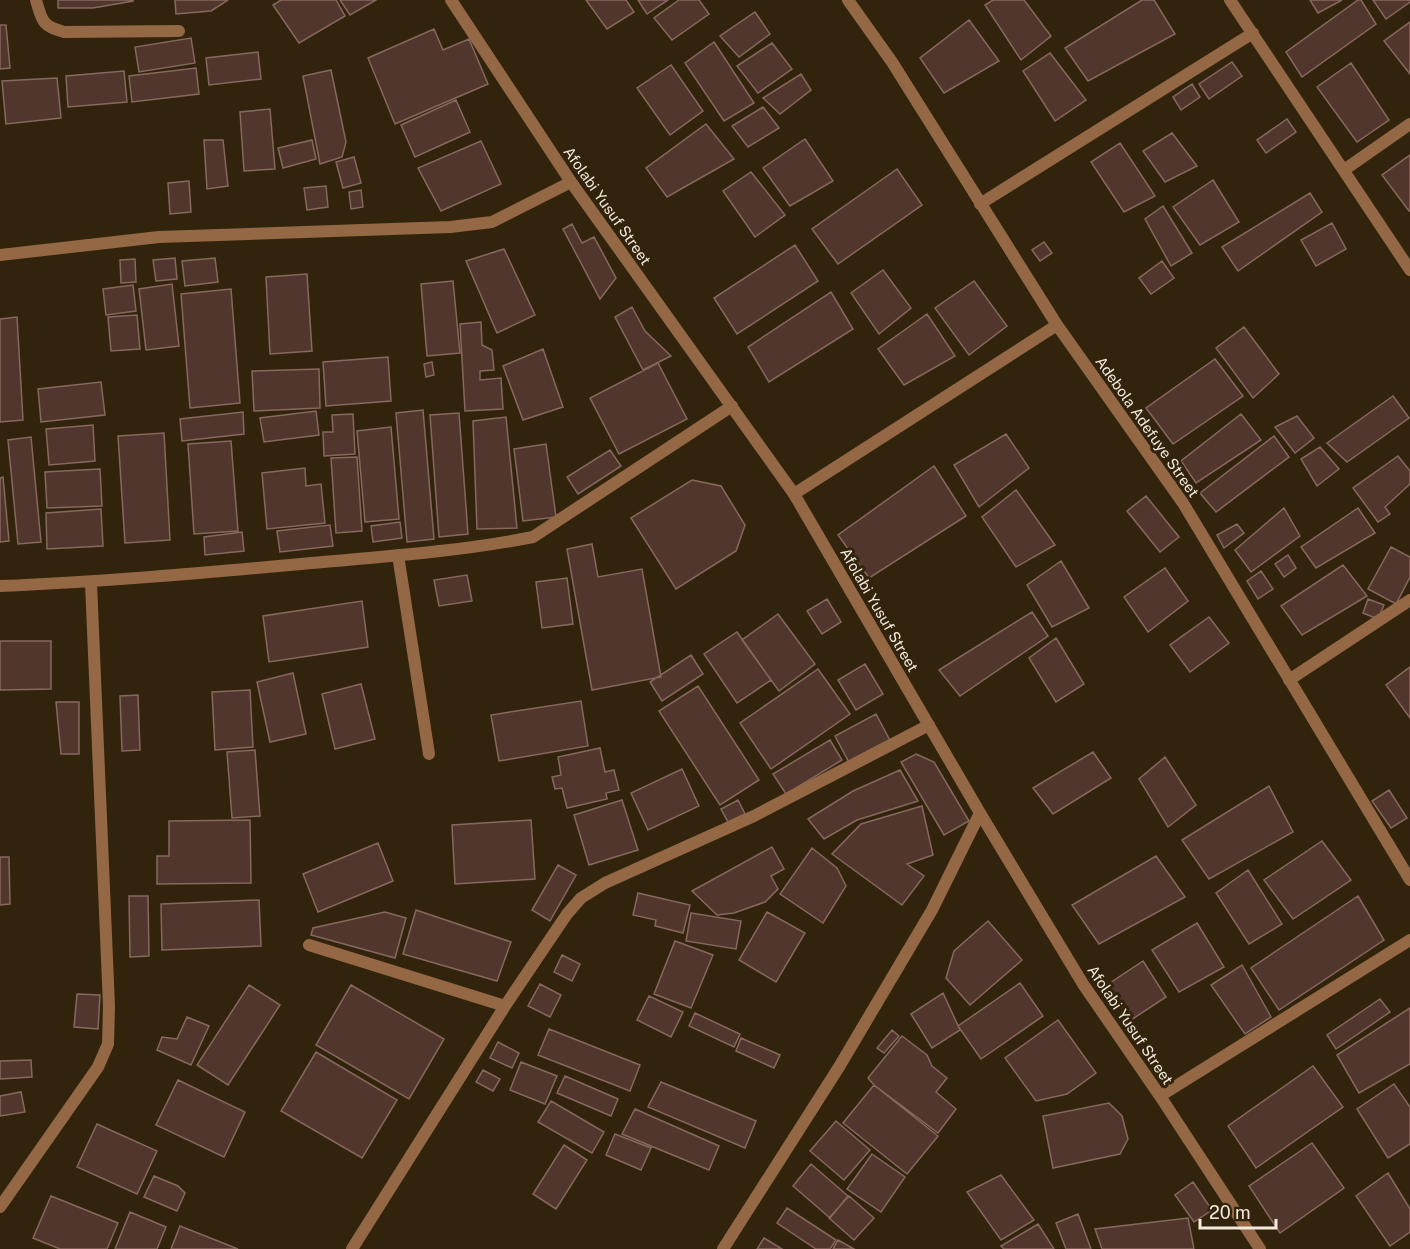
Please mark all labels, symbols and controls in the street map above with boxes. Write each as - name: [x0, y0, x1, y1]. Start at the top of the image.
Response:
- street label: Afolabi Yusuf Street: [560, 143, 655, 268]
- street label: Adebola Adefuye Street: [1092, 353, 1203, 500]
- street label: Afolabi Yusuf Street: [837, 545, 922, 675]
- street label: Afolabi Yusuf Street: [1084, 962, 1177, 1088]
- scale bar: [1200, 1192, 1276, 1230]
- text: 20 m: [1209, 1202, 1251, 1223]

